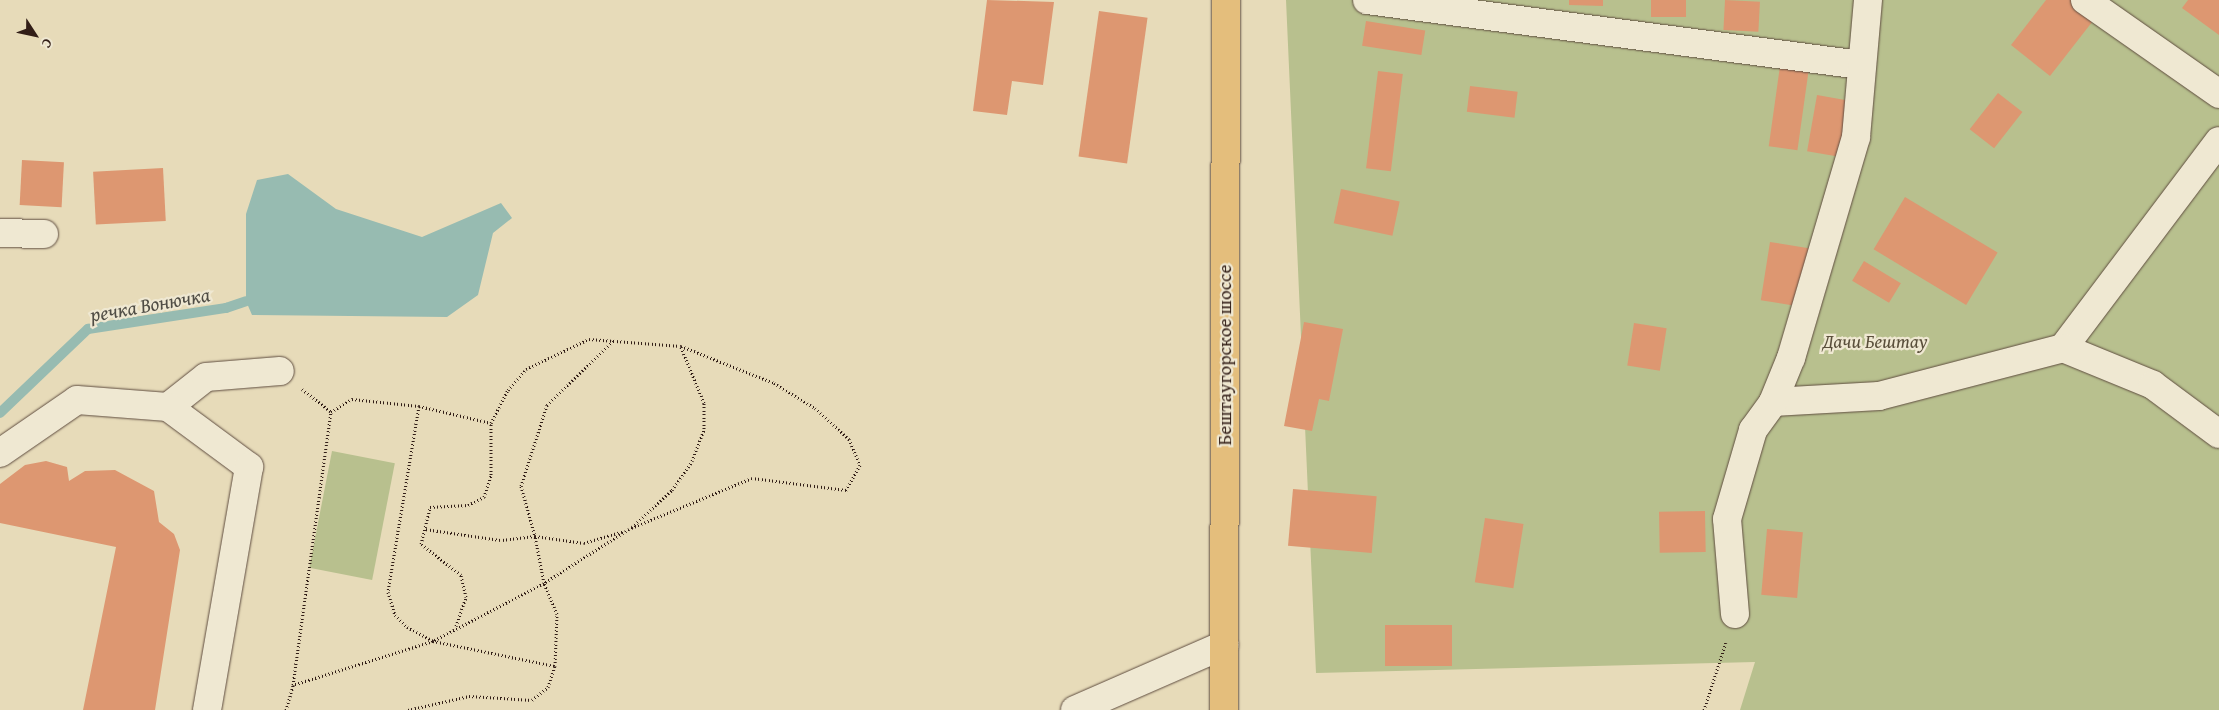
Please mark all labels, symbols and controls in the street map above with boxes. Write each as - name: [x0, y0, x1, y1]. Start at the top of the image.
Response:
- north arrow: [10, 10, 60, 60]
- text: С: [37, 35, 58, 53]
- street label: Бештаугорское шоссе: [1214, 265, 1236, 445]
- water label: речка Вонючка: [88, 282, 212, 326]
- park label: Дачи Бештау: [1823, 331, 1927, 353]

